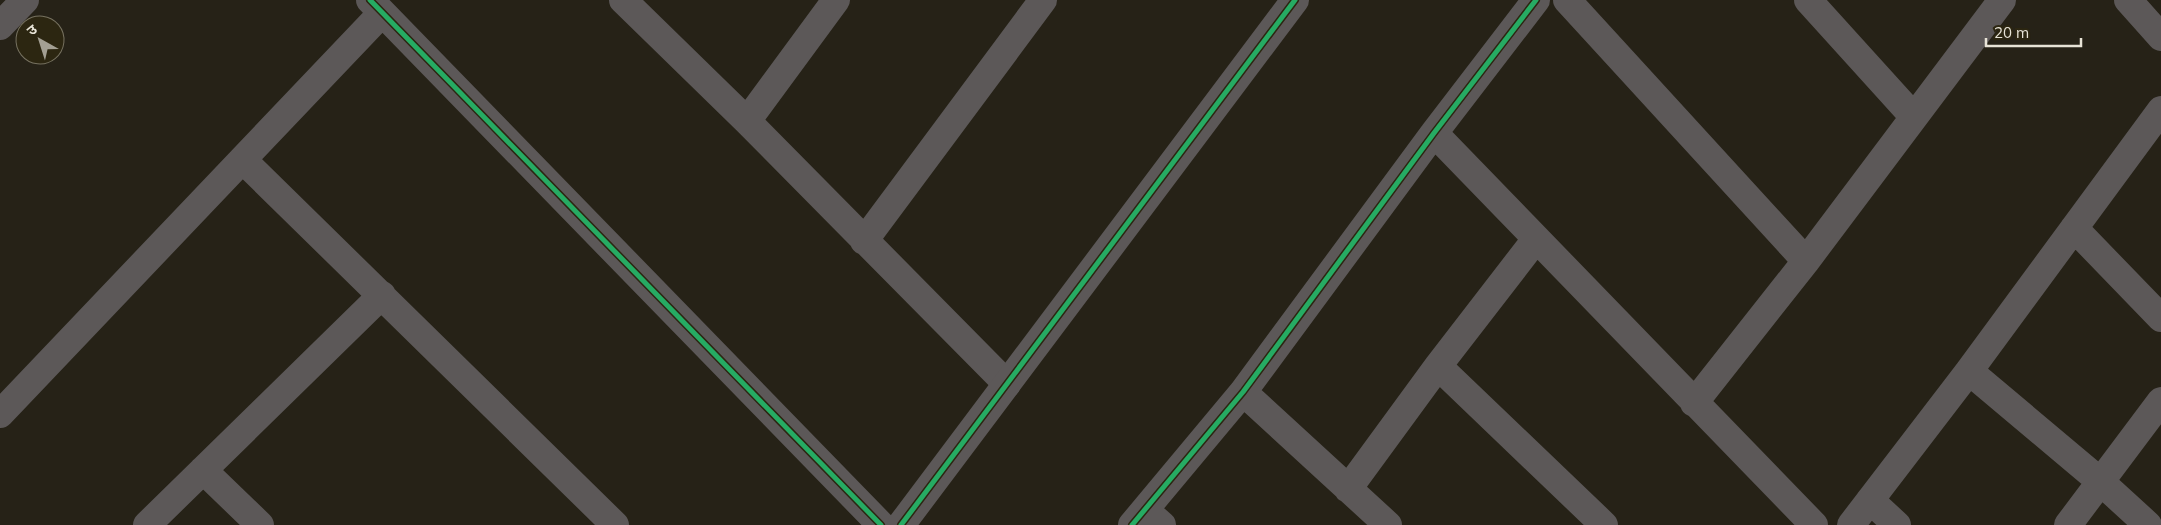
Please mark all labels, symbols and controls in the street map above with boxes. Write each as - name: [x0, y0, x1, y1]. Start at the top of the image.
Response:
- north arrow: [15, 15, 65, 65]
- scale bar: [1986, 15, 2081, 47]
- text: उ: [23, 20, 41, 39]
- text: 20 m: [1994, 23, 2029, 42]

